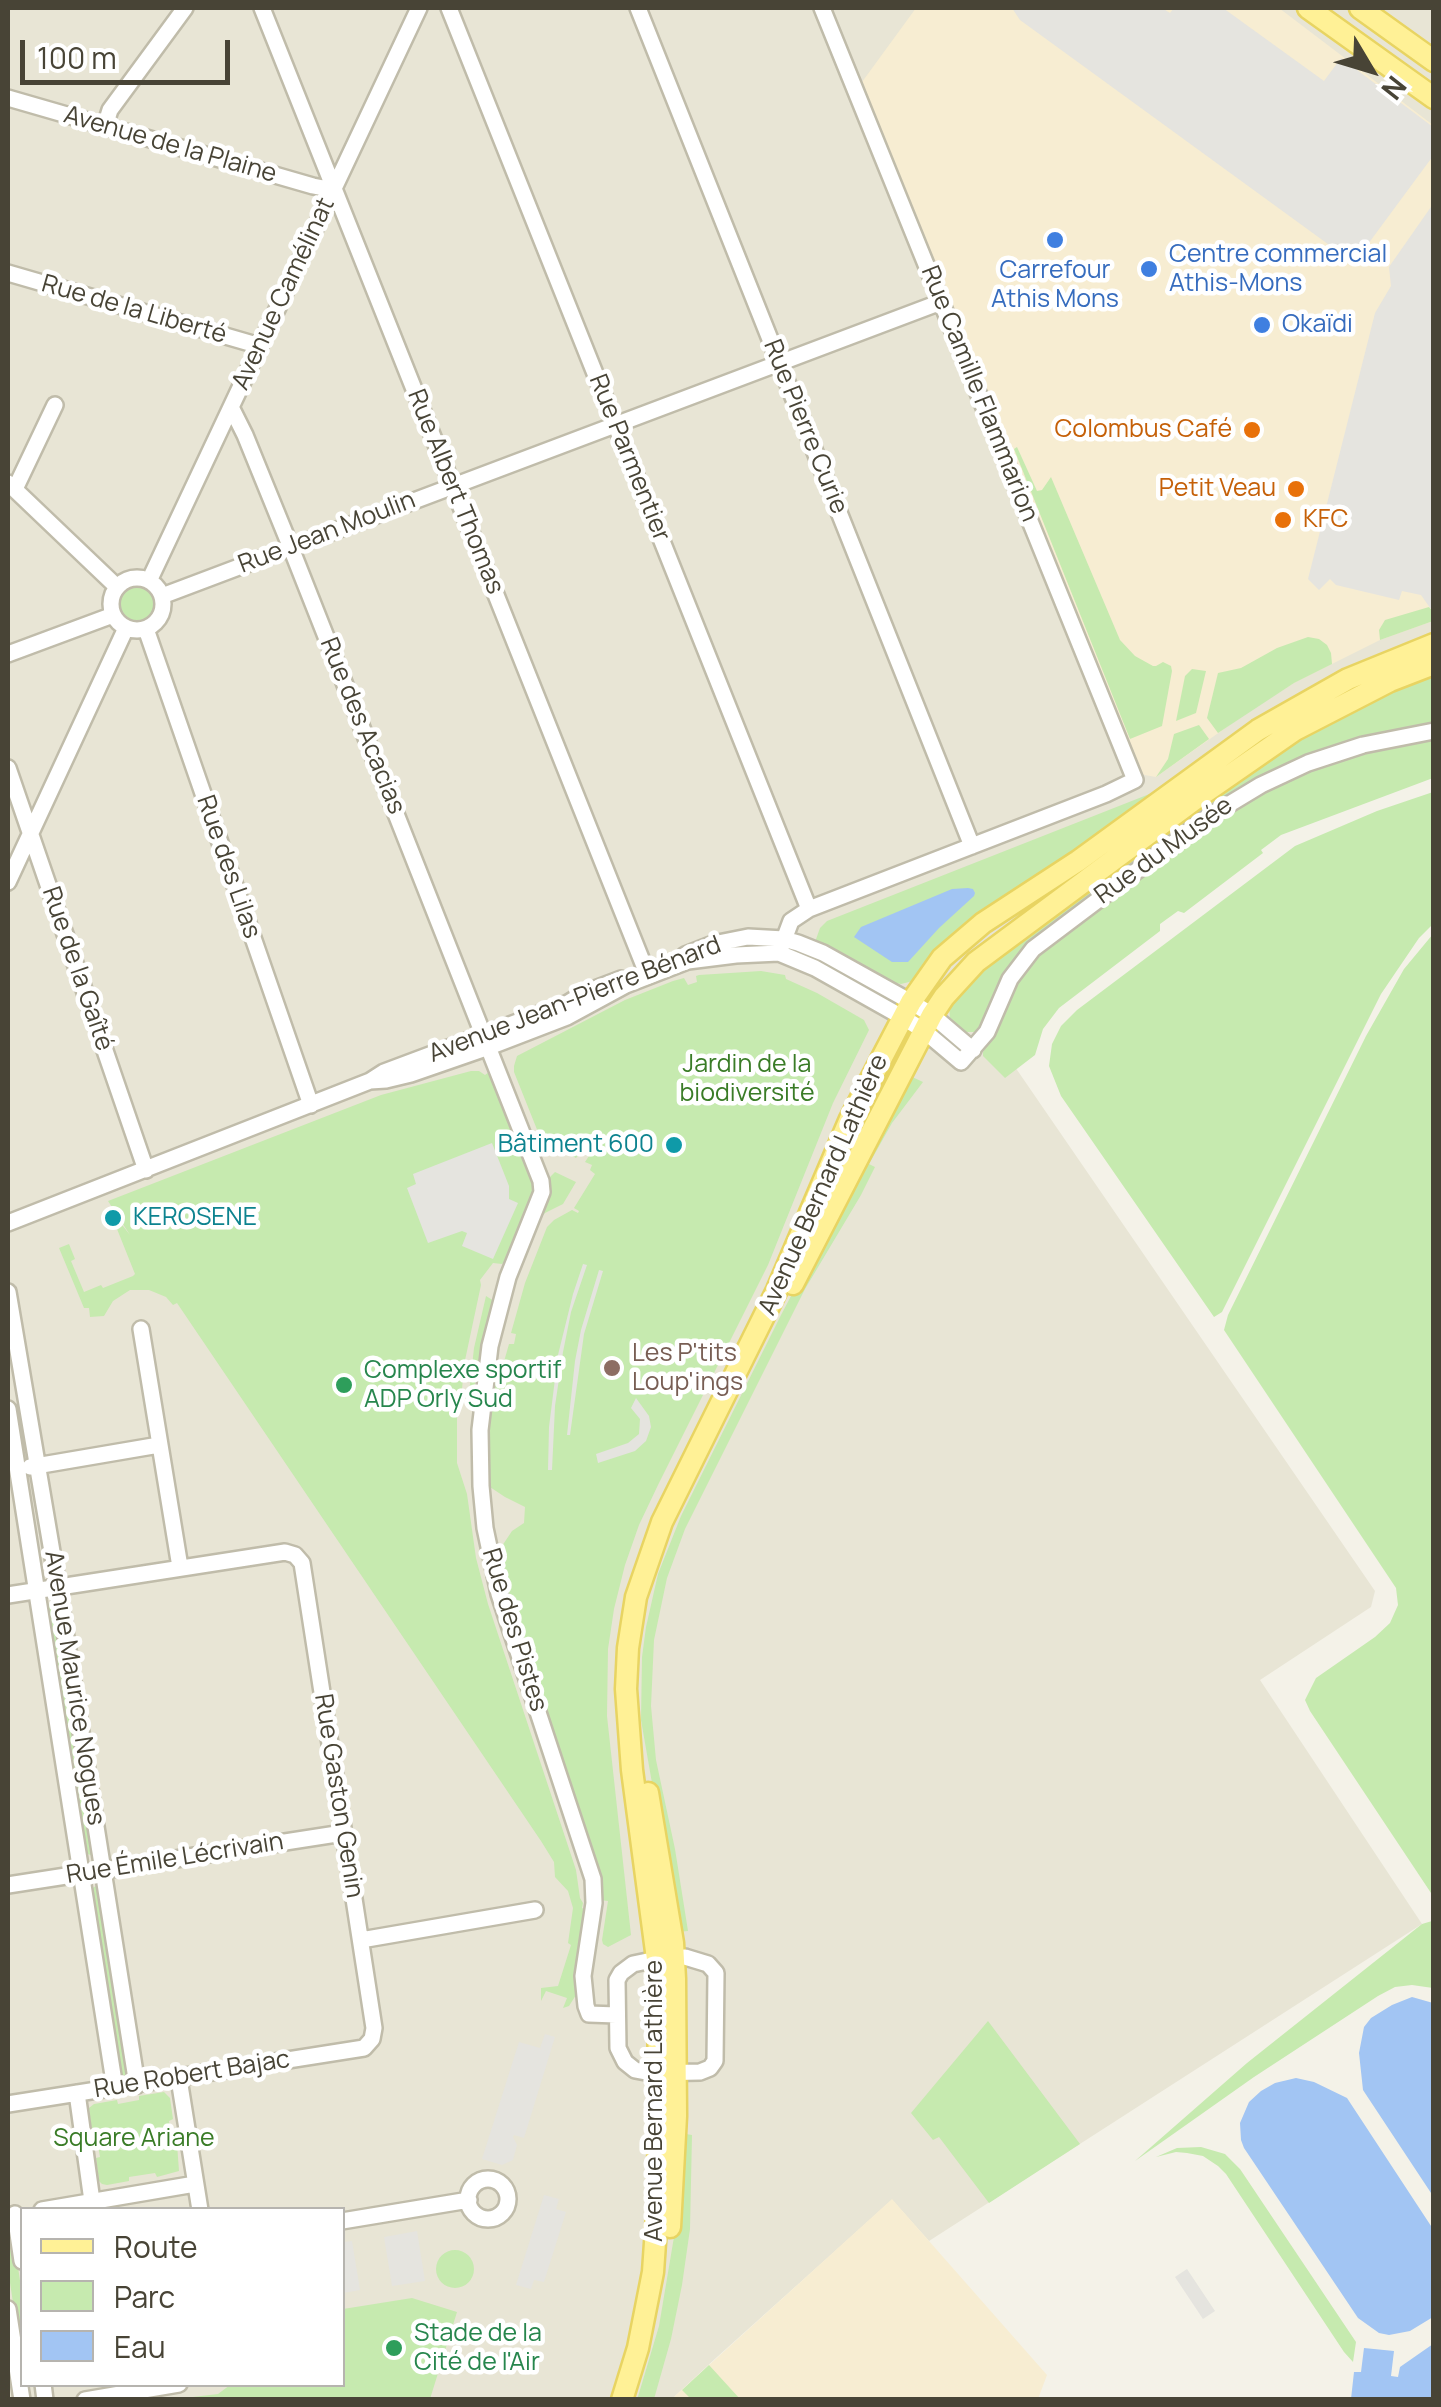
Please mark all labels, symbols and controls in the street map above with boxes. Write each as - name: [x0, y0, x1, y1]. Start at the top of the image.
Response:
- scale bar: [25, 20, 235, 82]
- north arrow: [1321, 20, 1421, 120]
- text: 100 m: [37, 37, 117, 78]
- text: N: [1373, 69, 1416, 108]
- street label: Avenue de la Plaine: [60, 100, 280, 190]
- street label: Avenue Camélinat: [226, 193, 342, 395]
- marker: Carrefour Athis Mons: [1044, 229, 1066, 251]
- place label: Centre commercial Athis-Mons: [1169, 240, 1387, 299]
- place label: Carrefour Athis Mons: [991, 256, 1119, 315]
- marker: Centre commercial Athis-Mons: [1138, 258, 1160, 280]
- street label: Rue Camille Flammarion: [914, 262, 1044, 526]
- street label: Rue de la Liberté: [38, 269, 230, 351]
- place label: Okaïdi: [1282, 310, 1353, 340]
- marker: Okaïdi: [1251, 314, 1273, 336]
- street label: Rue Pierre Curie: [756, 335, 854, 519]
- street label: Rue Parmentier: [582, 370, 676, 546]
- street label: Rue Albert Thomas: [400, 385, 510, 599]
- place label: Colombus Café: [1054, 415, 1232, 445]
- marker: Colombus Café: [1241, 419, 1263, 441]
- place label: Petit Veau: [1159, 474, 1276, 504]
- marker: Petit Veau: [1285, 478, 1307, 500]
- street label: Rue Jean Moulin: [234, 485, 420, 581]
- place label: KFC: [1303, 505, 1348, 535]
- marker: KFC: [1272, 509, 1294, 531]
- street label: Rue des Acacias: [313, 633, 411, 819]
- street label: Rue du Musée: [1089, 791, 1239, 911]
- street label: Rue des Lilas: [190, 792, 266, 942]
- street label: Rue de la Gaîté: [35, 883, 119, 1055]
- street label: Avenue Jean-Pierre Bénard: [425, 930, 725, 1070]
- park label: Jardin de la biodiversité: [680, 1050, 814, 1109]
- street label: Avenue Bernard Lathière: [753, 1050, 895, 1320]
- place label: Bâtiment 600: [498, 1130, 654, 1160]
- marker: Bâtiment 600: [663, 1134, 685, 1156]
- place label: KEROSENE: [133, 1203, 257, 1233]
- marker: KEROSENE: [102, 1207, 124, 1229]
- place label: Les P'tits Loup'ings: [632, 1339, 743, 1398]
- place label: Complexe sportif ADP Orly Sud: [364, 1356, 561, 1415]
- marker: Les P'tits Loup'ings: [601, 1357, 623, 1379]
- marker: Complexe sportif ADP Orly Sud: [333, 1374, 355, 1396]
- street label: Rue des Pistes: [475, 1545, 553, 1715]
- street label: Avenue Maurice Nogues: [37, 1549, 111, 1827]
- street label: Rue Gaston Genin: [307, 1692, 369, 1900]
- street label: Rue Émile Lécrivain: [64, 1827, 286, 1891]
- street label: Avenue Bernard Lathière: [640, 1960, 670, 2242]
- street label: Rue Robert Bajac: [92, 2045, 292, 2105]
- park label: Square Ariane: [53, 2124, 215, 2154]
- legend: [20, 2207, 345, 2387]
- text: Route: [114, 2226, 197, 2267]
- text: Parc: [114, 2276, 175, 2317]
- place label: Stade de la Cité de l'Air: [414, 2319, 542, 2378]
- text: Eau: [114, 2326, 166, 2367]
- marker: Stade de la Cité de l'Air: [383, 2337, 405, 2359]

